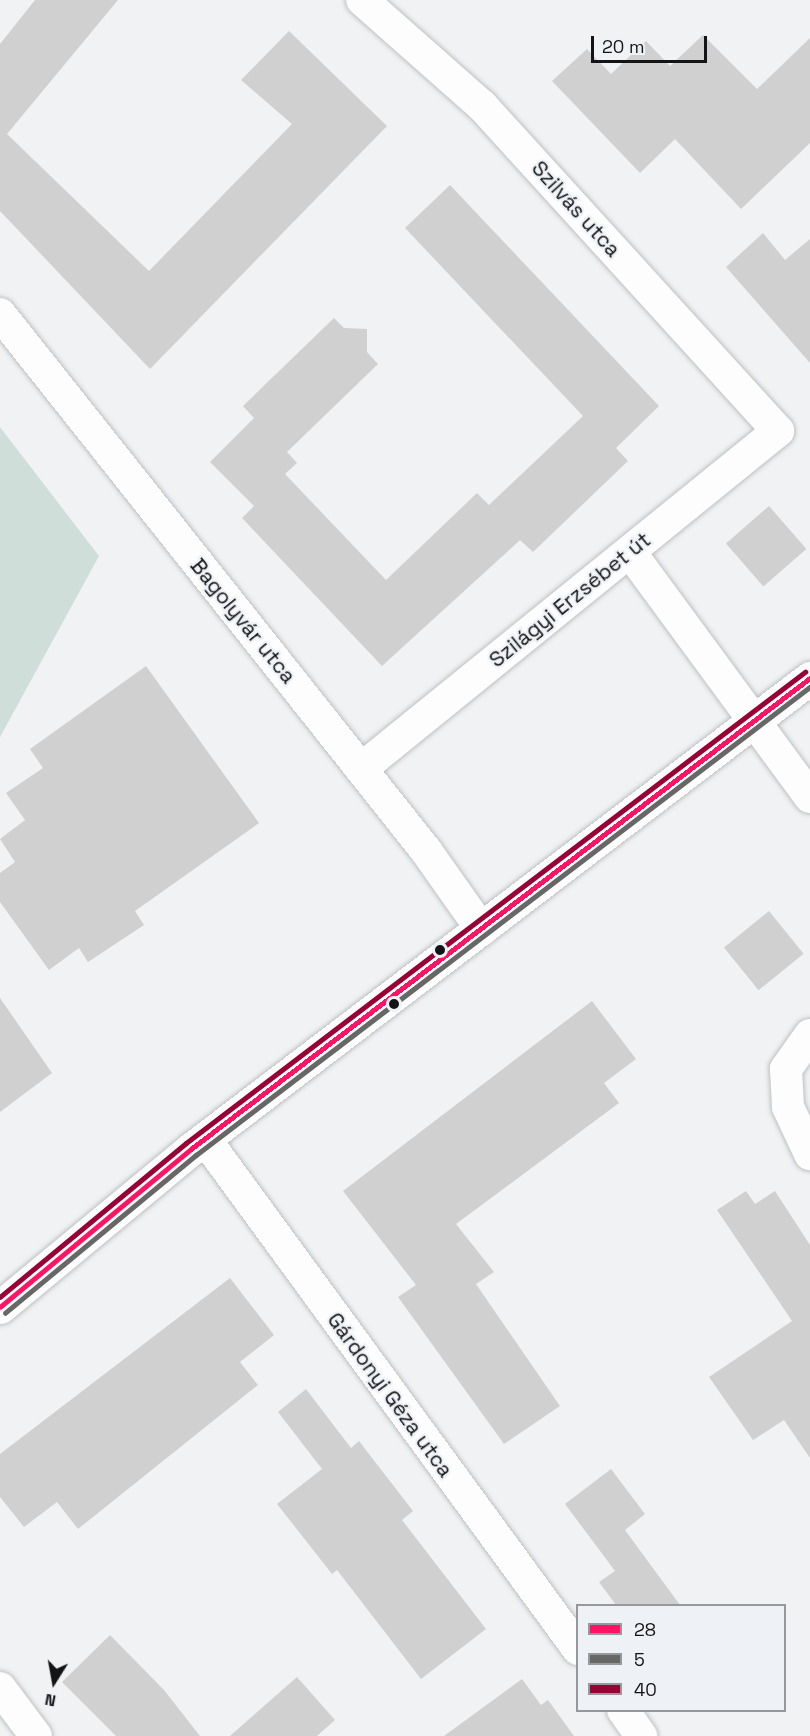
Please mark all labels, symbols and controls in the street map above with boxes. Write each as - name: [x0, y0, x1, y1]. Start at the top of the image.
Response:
- scale bar: [594, 24, 710, 62]
- text: 20 m: [602, 35, 645, 58]
- street label: Szilvás utca: [526, 156, 626, 262]
- street label: Szilágyi Erzsébet út: [484, 527, 656, 673]
- street label: Bagolyvár utca: [185, 554, 301, 688]
- unlabelled marker: [434, 944, 446, 956]
- unlabelled marker: [388, 998, 400, 1010]
- street label: Gárdonyi Géza utca: [322, 1308, 458, 1482]
- legend: [576, 1604, 786, 1712]
- text: 28: [634, 1618, 656, 1641]
- text: 5: [634, 1648, 645, 1671]
- north arrow: [24, 1652, 84, 1712]
- text: 40: [634, 1678, 657, 1701]
- text: N: [43, 1689, 58, 1711]

